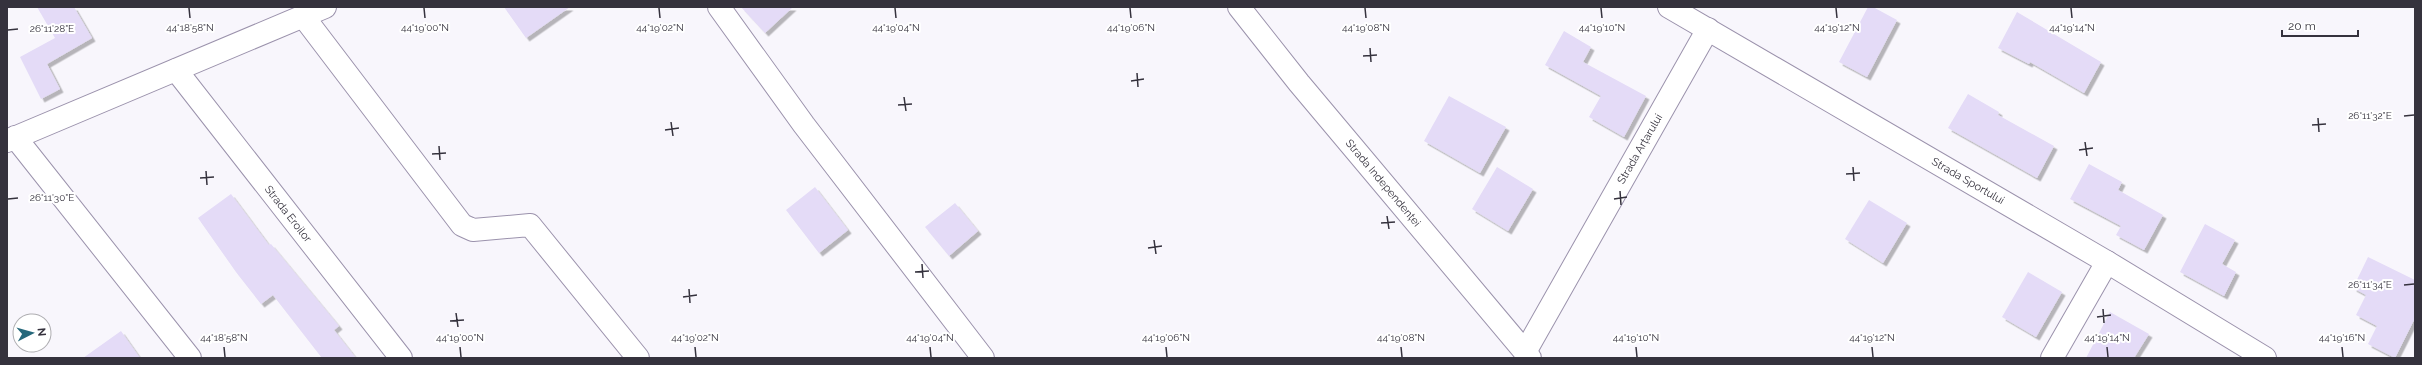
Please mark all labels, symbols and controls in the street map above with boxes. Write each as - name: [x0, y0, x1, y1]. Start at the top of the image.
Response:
- scale bar: [2282, 12, 2358, 38]
- text: 20 m: [2288, 19, 2316, 33]
- text: 44°18'58"N: [166, 22, 214, 33]
- text: 44°19'00"N: [401, 22, 449, 33]
- text: 44°19'02"N: [636, 22, 684, 33]
- text: 44°19'04"N: [872, 22, 920, 33]
- text: 44°19'06"N: [1107, 22, 1155, 33]
- text: 44°19'08"N: [1342, 22, 1390, 33]
- text: 44°19'10"N: [1579, 22, 1625, 33]
- text: 44°19'12"N: [1814, 22, 1860, 33]
- text: 44°19'14"N: [2049, 22, 2095, 33]
- text: 26°11'28"E: [30, 23, 74, 34]
- text: 26°11'32"E: [2348, 110, 2392, 121]
- street label: Strada Arțarului: [1615, 112, 1665, 186]
- street label: Strada Independenței: [1343, 137, 1423, 229]
- street label: Strada Sportului: [1929, 155, 2007, 207]
- street label: Strada Eroilor: [262, 183, 314, 245]
- text: 26°11'30"E: [30, 192, 74, 203]
- text: 26°11'34"E: [2348, 279, 2392, 290]
- north arrow: [12, 313, 52, 353]
- text: N: [35, 327, 48, 337]
- text: 44°18'58"N: [200, 332, 248, 343]
- text: 44°19'00"N: [436, 332, 484, 343]
- text: 44°19'02"N: [671, 332, 719, 343]
- text: 44°19'04"N: [906, 332, 954, 343]
- text: 44°19'06"N: [1142, 332, 1190, 343]
- text: 44°19'08"N: [1377, 332, 1425, 343]
- text: 44°19'10"N: [1613, 332, 1659, 343]
- text: 44°19'12"N: [1849, 332, 1895, 343]
- text: 44°19'14"N: [2084, 332, 2130, 343]
- text: 44°19'16"N: [2319, 332, 2365, 343]

